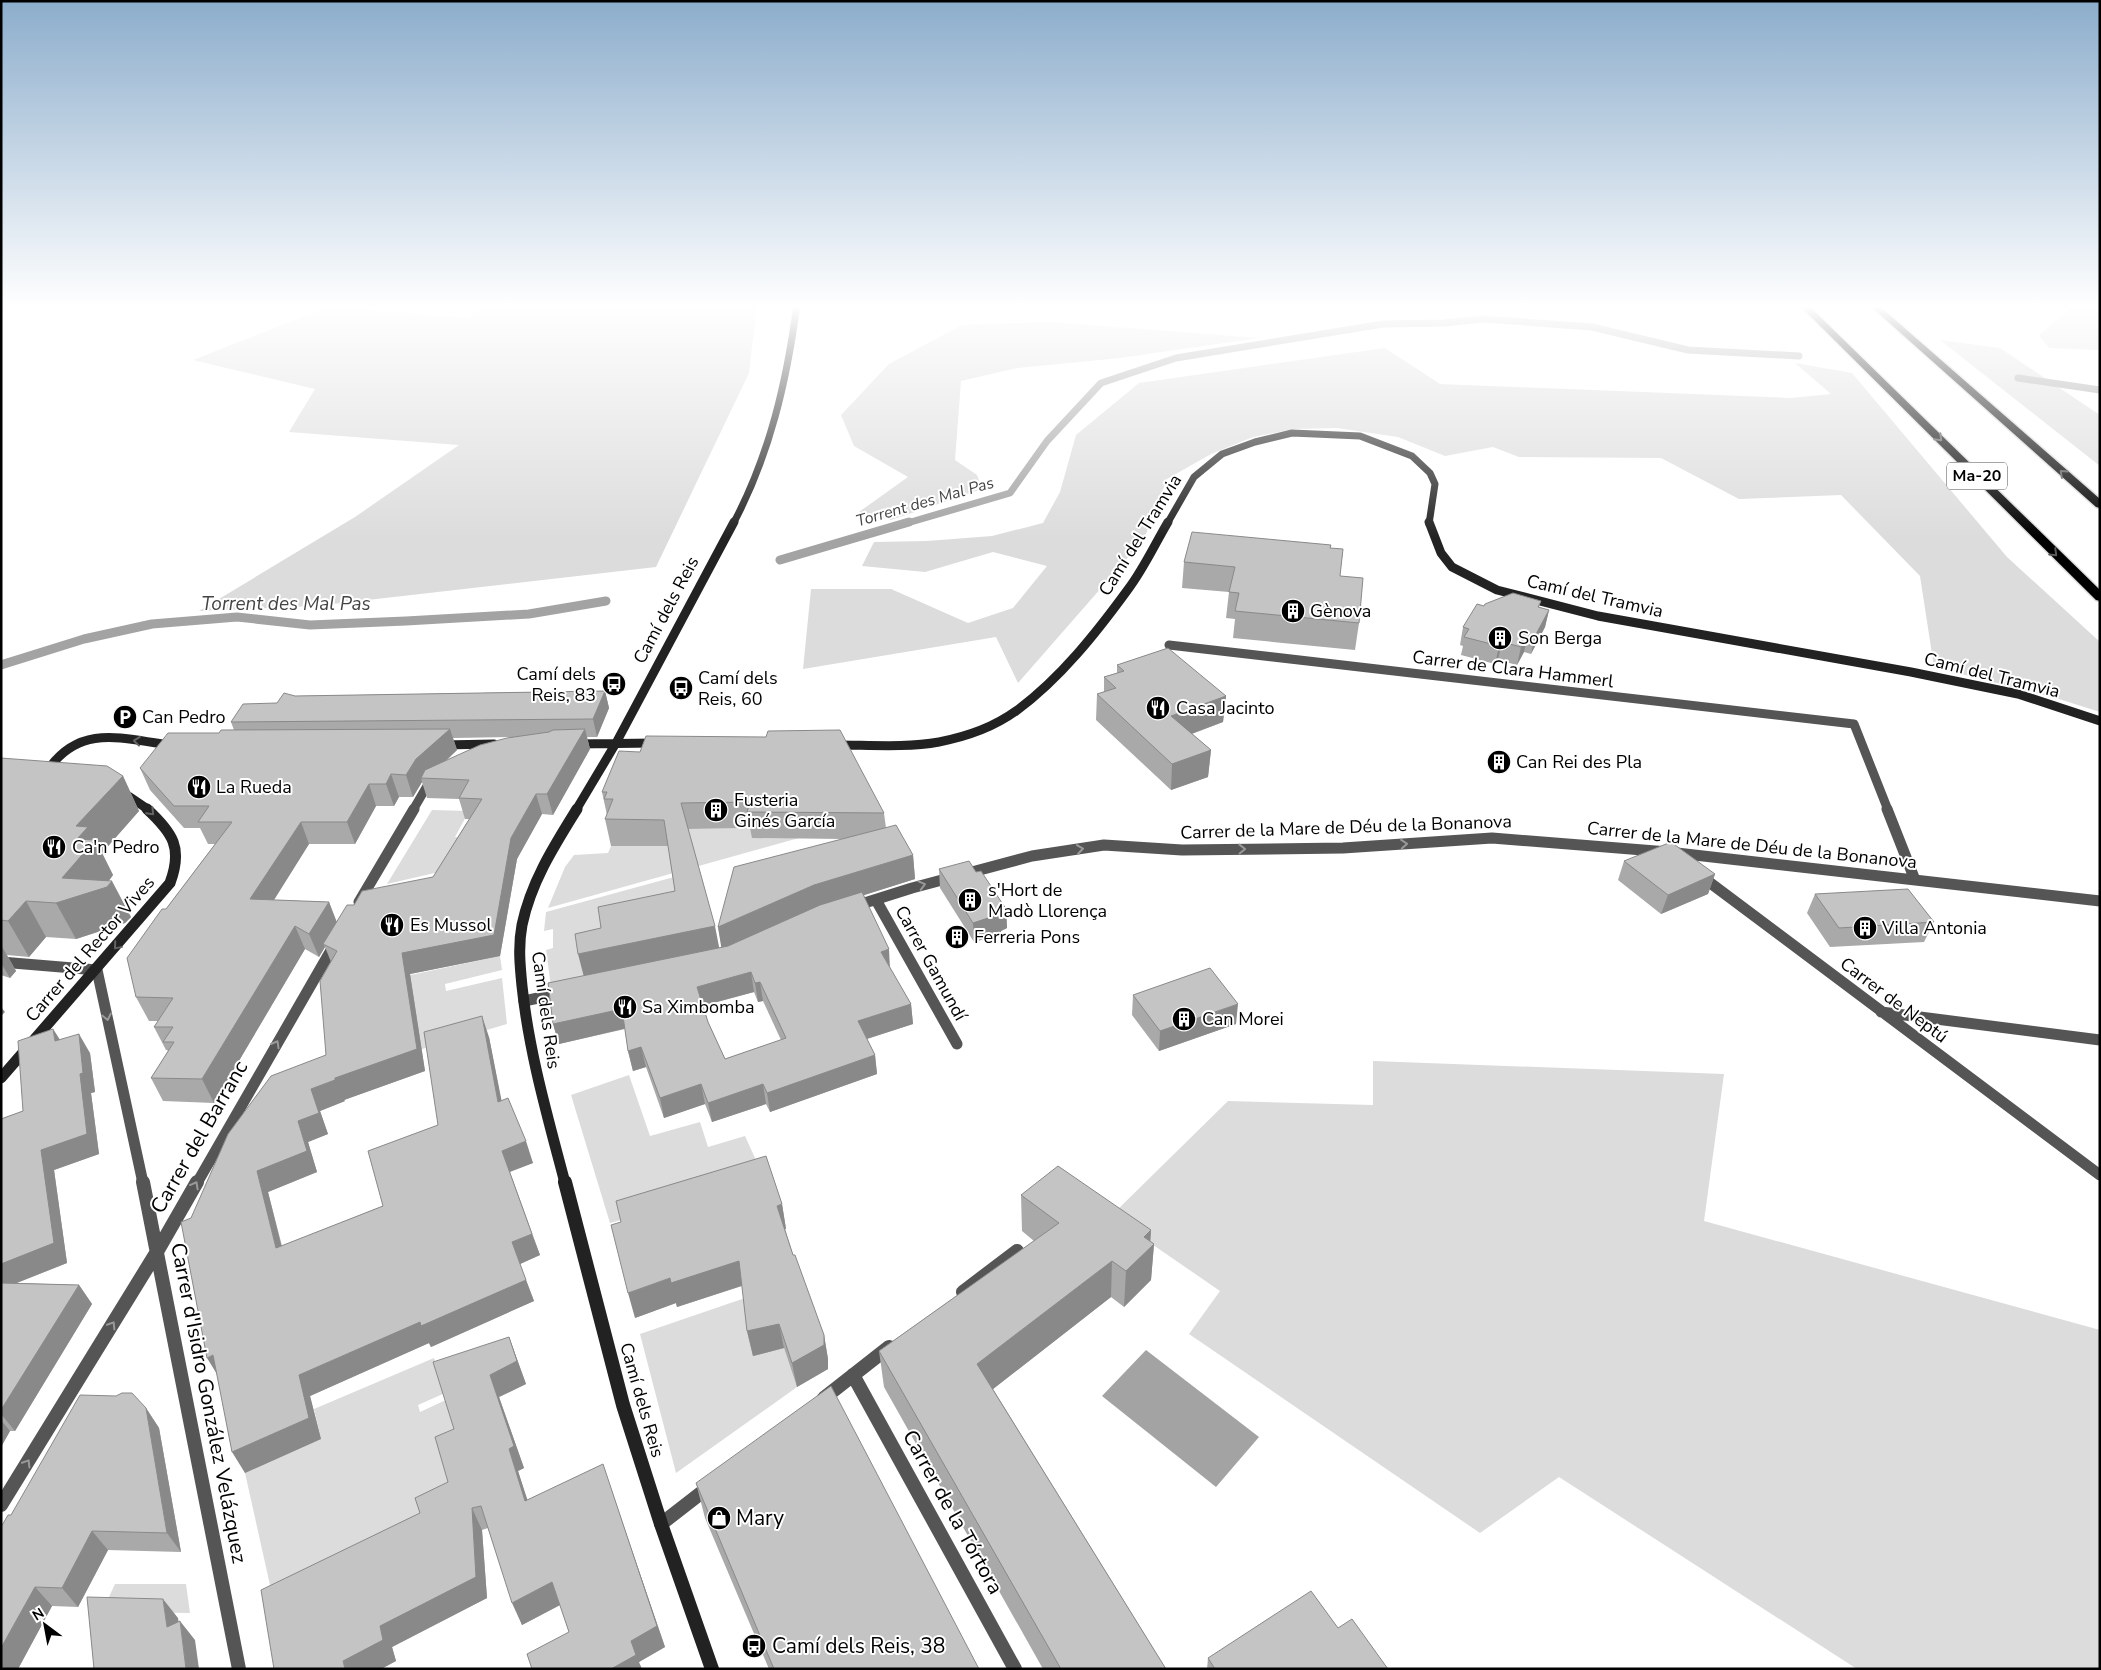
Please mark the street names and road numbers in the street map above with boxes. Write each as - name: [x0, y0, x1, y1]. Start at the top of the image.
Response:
- road number: Ma-20: [1947, 462, 2007, 490]
- street label: Camí del Tramvia: [1093, 470, 1187, 600]
- street label: Camí dels Reis: [628, 552, 704, 668]
- street label: Camí del Tramvia: [1524, 569, 1666, 623]
- street label: Carrer de Clara Hammerl: [1411, 645, 1616, 693]
- street label: Camí del Tramvia: [1922, 647, 2062, 703]
- street label: Carrer de la Mare de Déu de la Bonanova: [1180, 809, 1512, 845]
- street label: Carrer de la Mare de Déu de la Bonanova: [1586, 816, 1918, 874]
- street label: Carrer del Rector Vives: [20, 871, 160, 1027]
- street label: Carrer Gamundí: [890, 901, 973, 1025]
- street label: Camí dels Reis: [526, 950, 566, 1070]
- street label: Carrer de Neptú: [1835, 952, 1953, 1048]
- street label: Carrer del Barranc: [144, 1055, 254, 1218]
- street label: Carrer d'Isidro González Velázquez: [164, 1240, 254, 1566]
- street label: Camí dels Reis: [614, 1340, 670, 1460]
- street label: Carrer de la Tórtora: [896, 1425, 1010, 1599]

